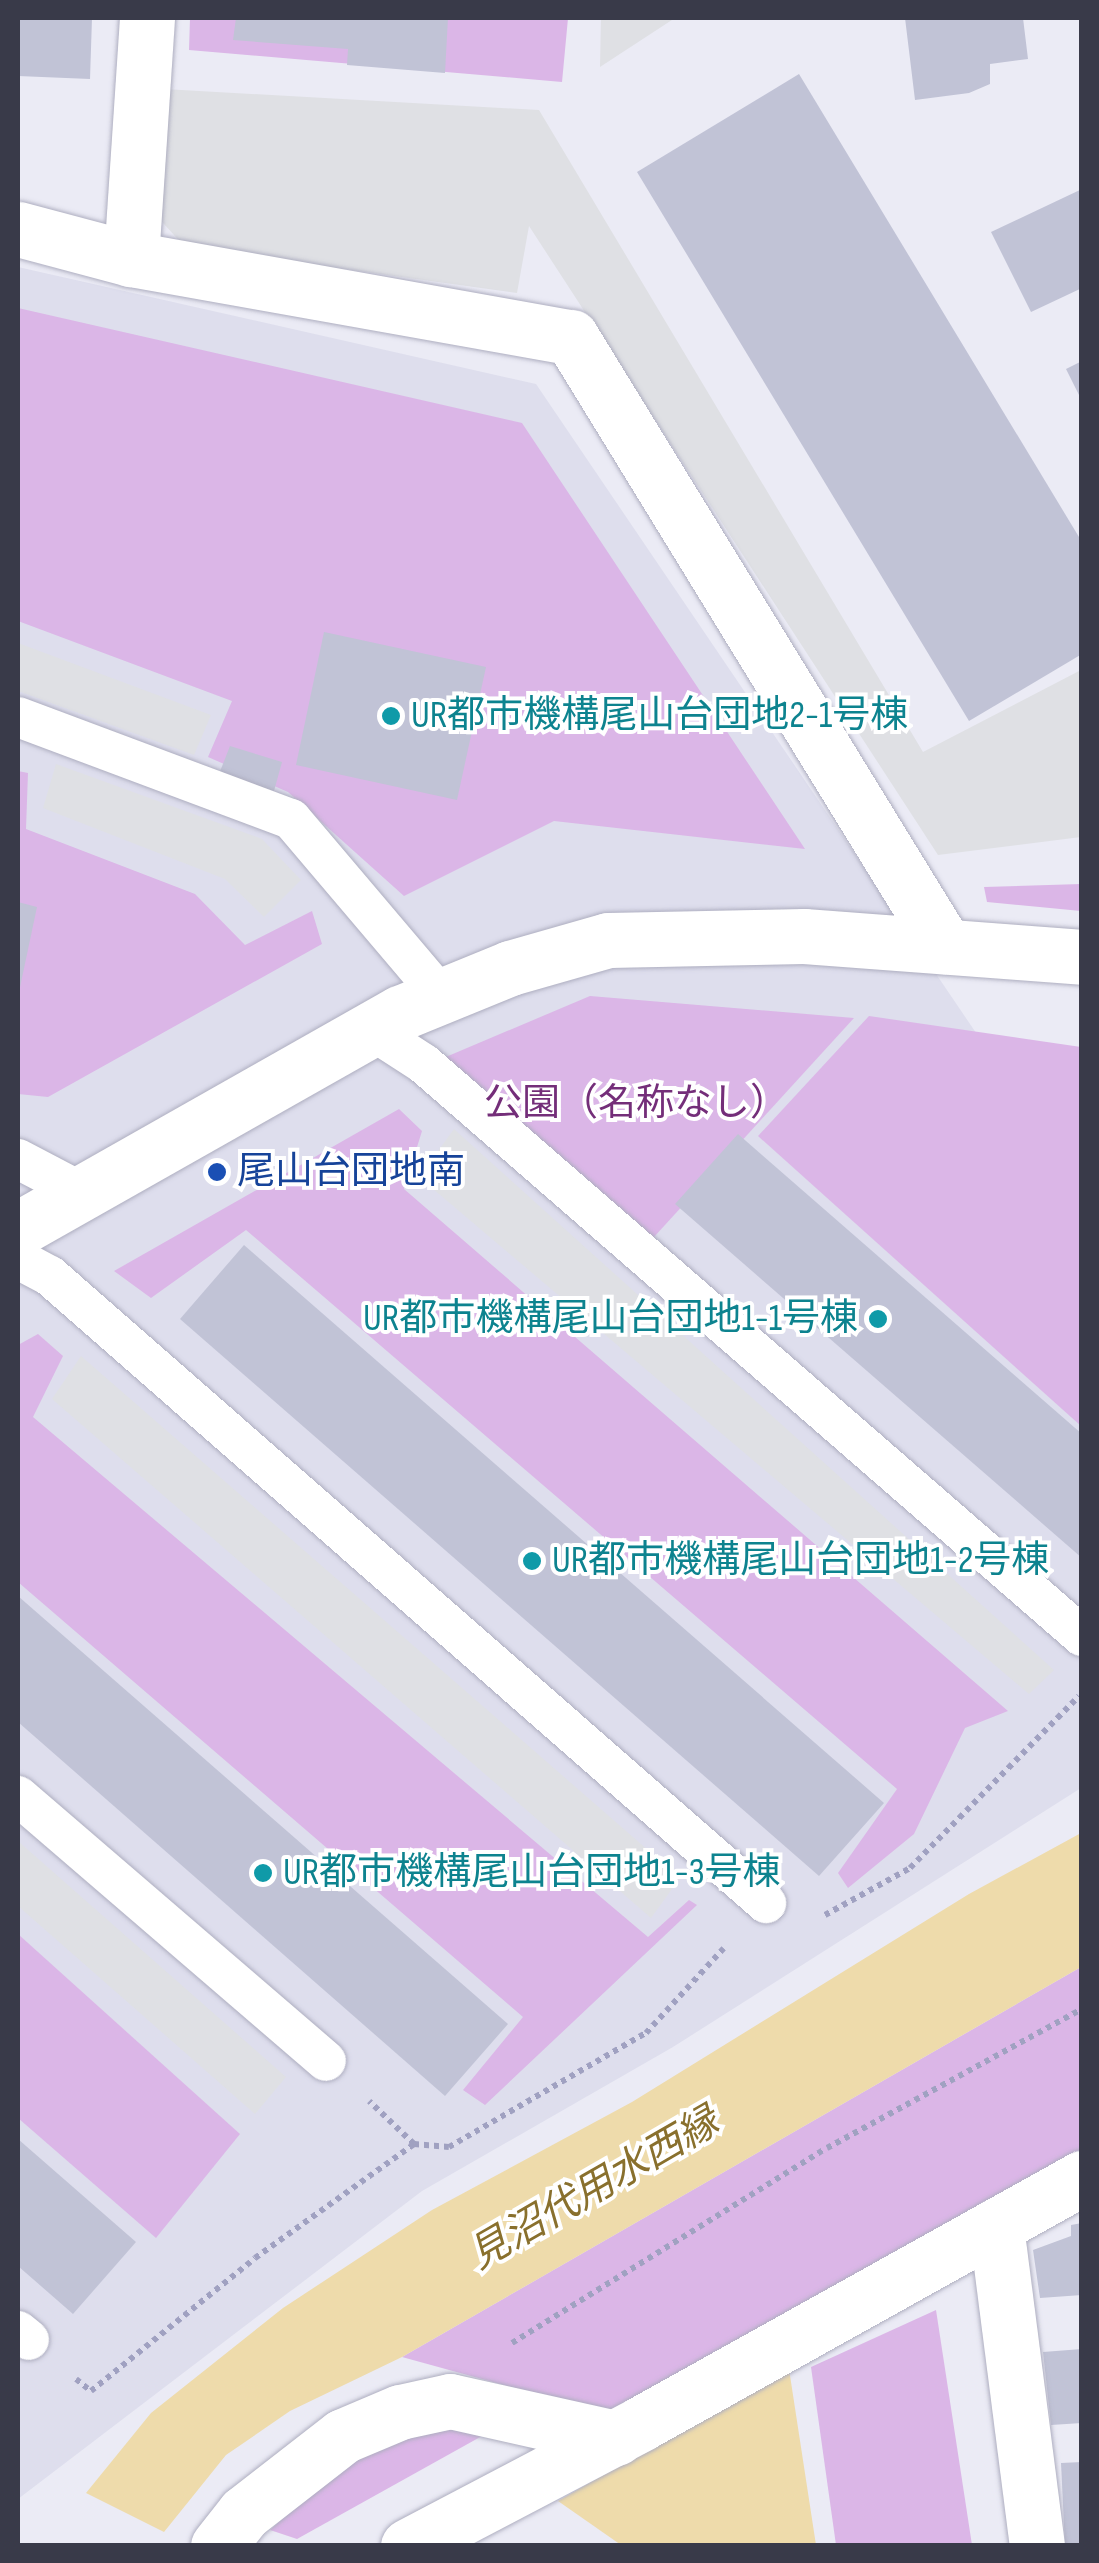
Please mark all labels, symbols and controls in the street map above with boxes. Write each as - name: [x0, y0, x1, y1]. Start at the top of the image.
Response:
- place label: UR都市機構尾山台団地2-1号棟: [411, 693, 908, 739]
- marker: UR都市機構尾山台団地2-1号棟: [380, 705, 402, 727]
- park label: 公園（名称なし）: [484, 1081, 788, 1127]
- place label: 尾山台団地南: [237, 1149, 465, 1195]
- marker: 尾山台団地南: [206, 1161, 228, 1183]
- place label: UR都市機構尾山台団地1-1号棟: [363, 1296, 858, 1342]
- marker: UR都市機構尾山台団地1-1号棟: [867, 1308, 889, 1330]
- place label: UR都市機構尾山台団地1-2号棟: [552, 1538, 1049, 1584]
- marker: UR都市機構尾山台団地1-2号棟: [521, 1550, 543, 1572]
- place label: UR都市機構尾山台団地1-3号棟: [283, 1850, 781, 1896]
- marker: UR都市機構尾山台団地1-3号棟: [252, 1862, 274, 1884]
- water label: 見沼代用水西縁: [461, 2098, 727, 2280]

